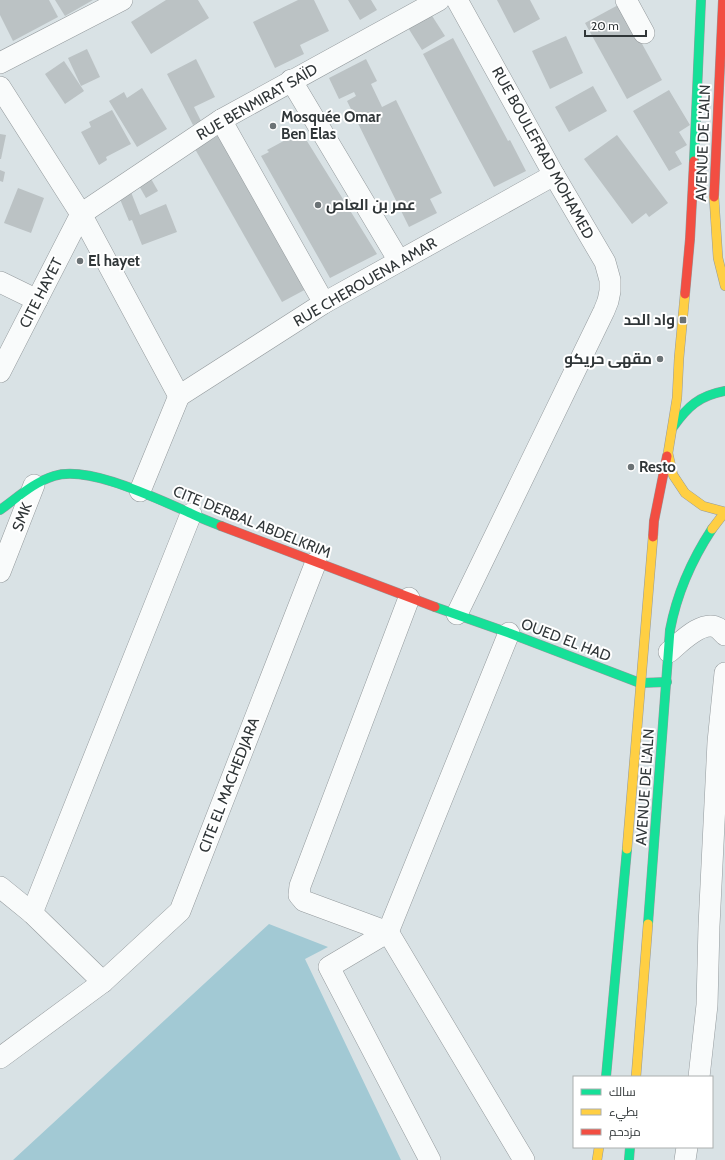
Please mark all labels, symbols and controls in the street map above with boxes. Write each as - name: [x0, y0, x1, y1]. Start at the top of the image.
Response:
- scale bar: [585, 12, 646, 38]
- text: 20 m: [591, 18, 619, 33]
- street label: RUE BENMIRAT SAÏD: [193, 60, 321, 144]
- street label: RUE BOULEFRAD MOHAMED: [488, 64, 598, 242]
- street label: AVENUE DE L'ALN: [692, 84, 714, 202]
- place label: Mosquée Omar Ben Elas: [281, 108, 381, 143]
- marker: Mosquée Omar Ben Elas: [268, 121, 278, 131]
- place label: عمر بن العاص: [326, 196, 416, 214]
- marker: عمر بن العاص: [313, 200, 323, 210]
- street label: RUE CHEROUENA AMAR: [290, 234, 440, 330]
- place label: El hayet: [88, 252, 140, 270]
- street label: CITE HAYET: [16, 255, 66, 331]
- marker: El hayet: [75, 256, 85, 266]
- place label: واد الحد: [624, 311, 675, 329]
- marker: واد الحد: [678, 315, 688, 325]
- place label: مقهى حريكو: [564, 350, 652, 368]
- marker: مقهى حريكو: [655, 354, 665, 364]
- place label: Resto: [639, 458, 676, 476]
- marker: Resto: [626, 462, 636, 472]
- street label: CITE DERBAL ABDELKRIM: [171, 482, 333, 562]
- street label: SMK: [8, 500, 36, 534]
- street label: OUED EL HAD: [518, 615, 614, 665]
- street label: CITE EL MACHEDJARA: [195, 714, 263, 855]
- street label: AVENUE DE L'ALN: [632, 728, 658, 846]
- legend: [573, 1076, 713, 1148]
- text: سالك: [609, 1084, 636, 1099]
- text: بطيء: [609, 1104, 638, 1122]
- text: مزدحم: [609, 1124, 641, 1140]

